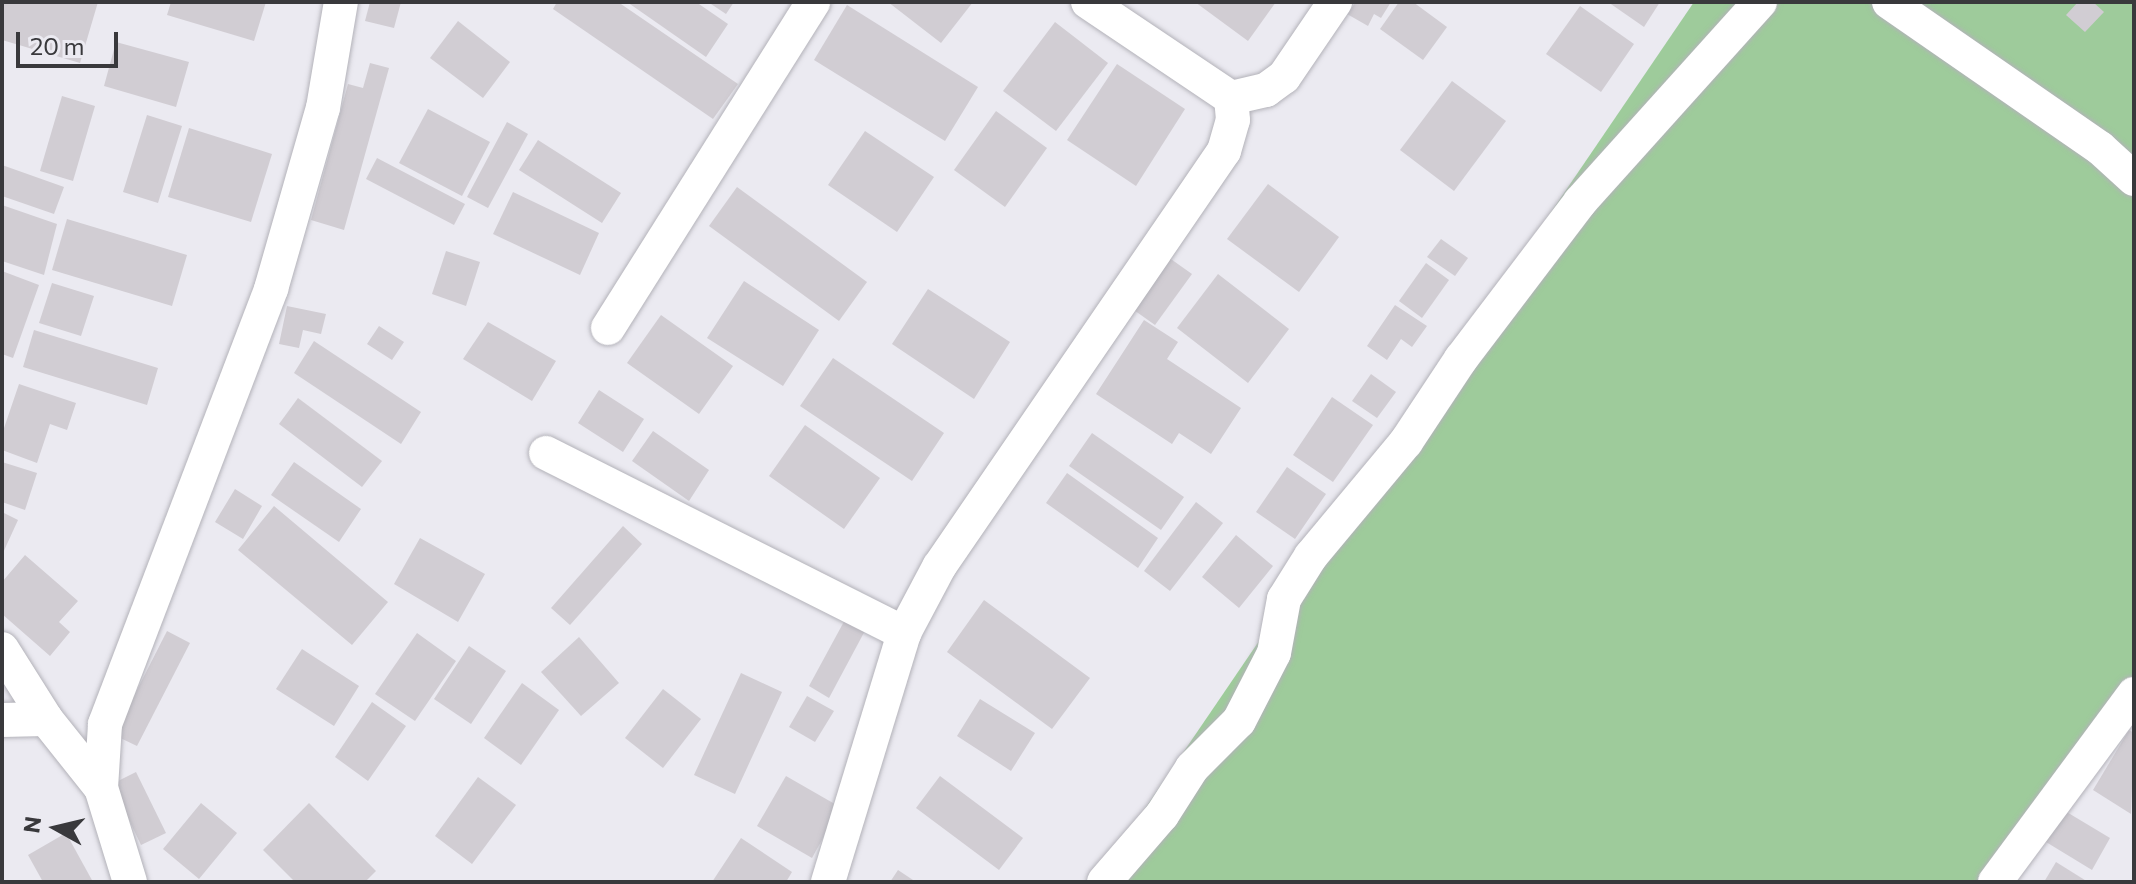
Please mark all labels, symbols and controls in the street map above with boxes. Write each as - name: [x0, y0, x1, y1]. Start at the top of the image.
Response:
- scale bar: [20, 16, 122, 66]
- text: 20 m: [30, 31, 84, 60]
- north arrow: [16, 788, 96, 868]
- text: N: [17, 815, 46, 835]

